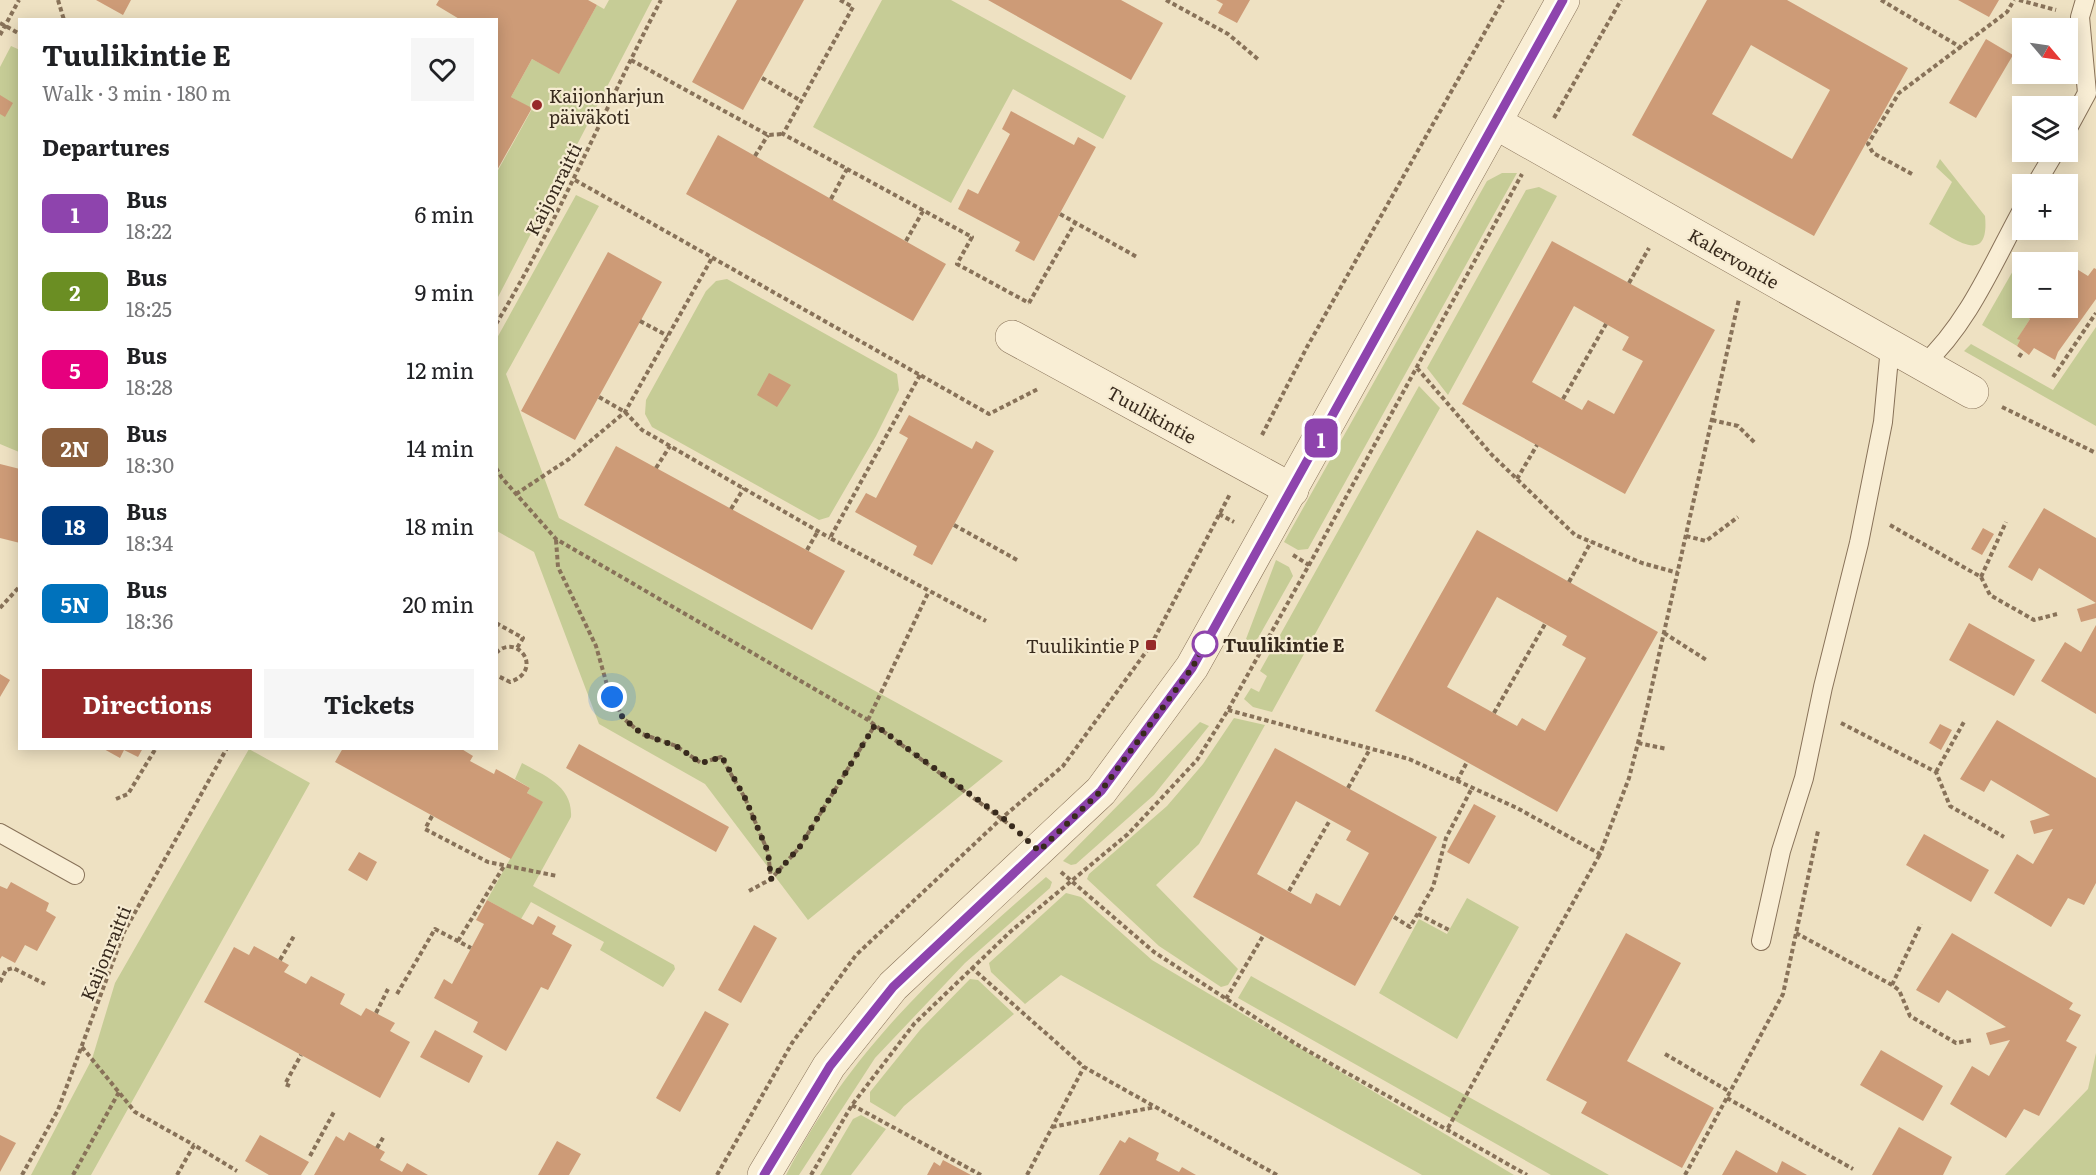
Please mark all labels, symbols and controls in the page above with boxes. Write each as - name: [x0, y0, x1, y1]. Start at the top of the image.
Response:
- north arrow: [2012, 18, 2078, 84]
- map controls: [2012, 18, 2078, 318]
- text: Tuulikintie E: [42, 33, 231, 75]
- button: heart: [411, 38, 474, 101]
- text: Walk · 3 min · 180 m: [42, 77, 231, 107]
- place label: Kaijonharjun päiväkoti: [549, 82, 665, 130]
- button: layers: [2012, 96, 2078, 162]
- marker: Kaijonharjun päiväkoti: [530, 98, 544, 112]
- text: Departures: [42, 130, 169, 163]
- street label: Kaijonraitti: [518, 138, 588, 240]
- button: +: [2012, 174, 2078, 240]
- text: Bus: [126, 182, 167, 215]
- text: 6 min: [415, 197, 474, 230]
- text: 1: [71, 198, 79, 229]
- text: 18:22: [126, 215, 172, 245]
- street label: Kalervontie: [1683, 221, 1785, 295]
- button: −: [2012, 252, 2078, 318]
- text: Bus: [126, 260, 167, 293]
- text: 9 min: [415, 275, 474, 308]
- text: 2: [69, 276, 81, 307]
- text: 18:25: [126, 293, 172, 323]
- text: Bus: [126, 338, 167, 371]
- text: 12 min: [406, 353, 474, 386]
- text: 5: [69, 354, 81, 385]
- text: 18:28: [126, 371, 173, 401]
- street label: Tuulikintie: [1102, 378, 1202, 450]
- text: Bus: [126, 416, 167, 449]
- line badge: 1: [1302, 418, 1340, 458]
- text: 1: [1317, 423, 1325, 454]
- text: 14 min: [406, 431, 474, 464]
- text: 2N: [61, 432, 89, 463]
- text: 18:30: [126, 449, 174, 479]
- text: Bus: [126, 494, 167, 527]
- text: 18 min: [405, 509, 474, 542]
- text: 18: [64, 510, 86, 541]
- text: 18:34: [126, 527, 173, 557]
- text: Bus: [126, 572, 167, 605]
- text: 20 min: [402, 587, 474, 620]
- text: 5N: [60, 588, 90, 619]
- text: 18:36: [126, 605, 173, 635]
- marker: Tuulikintie E: [1192, 631, 1218, 657]
- place label: Tuulikintie E: [1223, 631, 1344, 658]
- place label: Tuulikintie P: [1026, 632, 1139, 659]
- marker: Tuulikintie P: [1144, 638, 1158, 652]
- button: Directions: [42, 669, 252, 738]
- button: Tickets: [264, 669, 474, 738]
- your location: [597, 682, 627, 712]
- street label: Kaijonraitti: [73, 901, 137, 1005]

